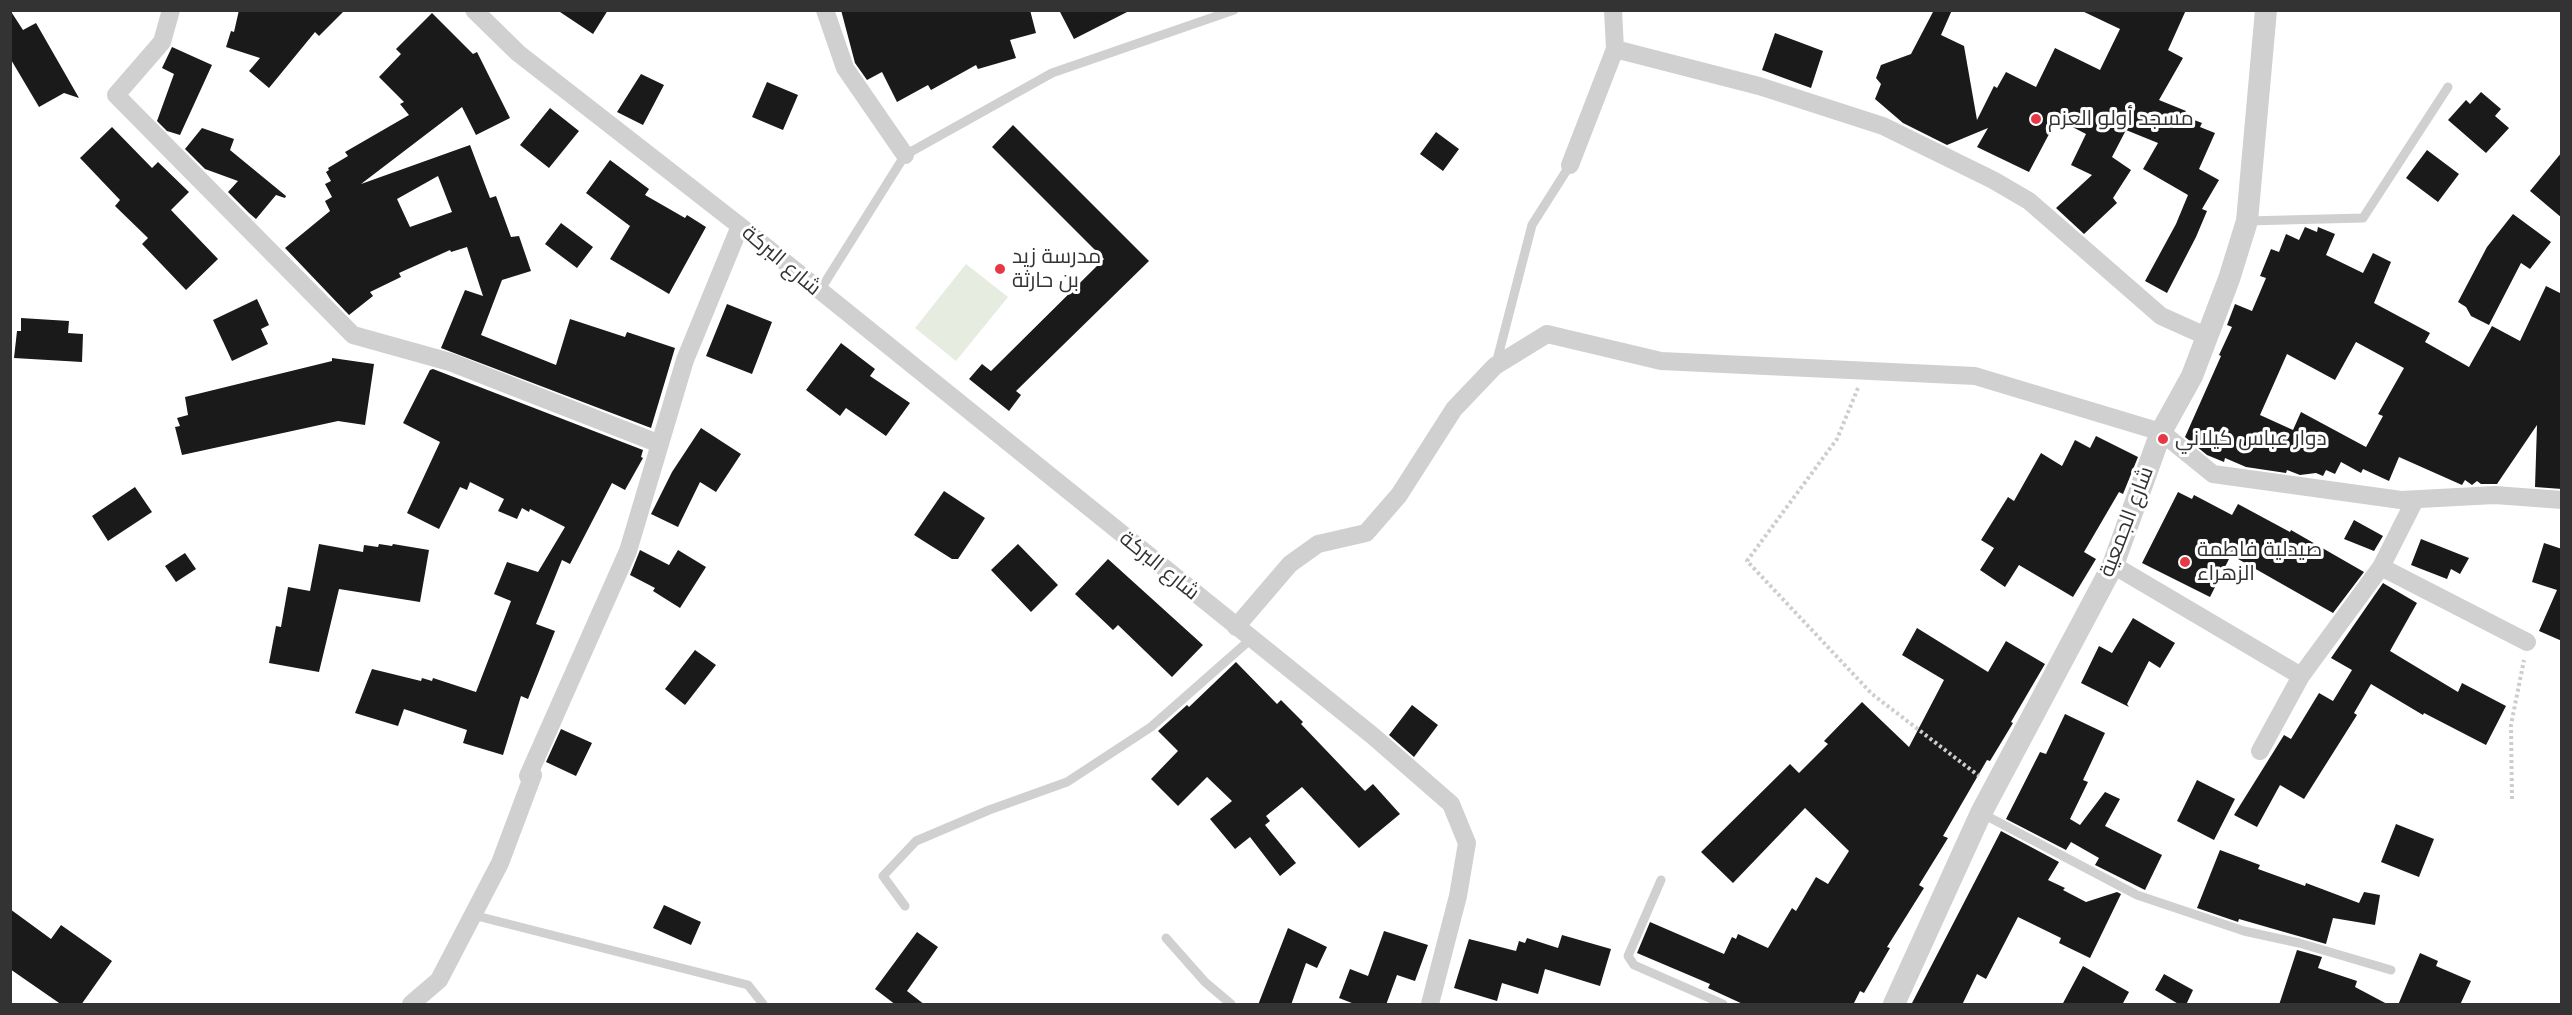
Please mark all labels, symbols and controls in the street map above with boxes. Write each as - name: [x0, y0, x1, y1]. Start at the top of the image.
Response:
- place label: مسجد أولو العزم: [2048, 106, 2194, 132]
- marker: مسجد أولو العزم: [2029, 112, 2043, 126]
- street label: شارع البركة: [736, 221, 826, 301]
- place label: مدرسة زيد بن حارثة: [1012, 244, 1101, 294]
- marker: مدرسة زيد بن حارثة: [993, 262, 1007, 276]
- place label: دوار عباس كيلاني: [2175, 426, 2327, 452]
- marker: دوار عباس كيلاني: [2156, 432, 2170, 446]
- street label: شارع الجمعية: [2094, 463, 2160, 581]
- street label: شارع البركة: [1114, 526, 1204, 606]
- place label: صيدلية فاطمة الزهراء: [2197, 537, 2322, 587]
- marker: صيدلية فاطمة الزهراء: [2178, 555, 2192, 569]

